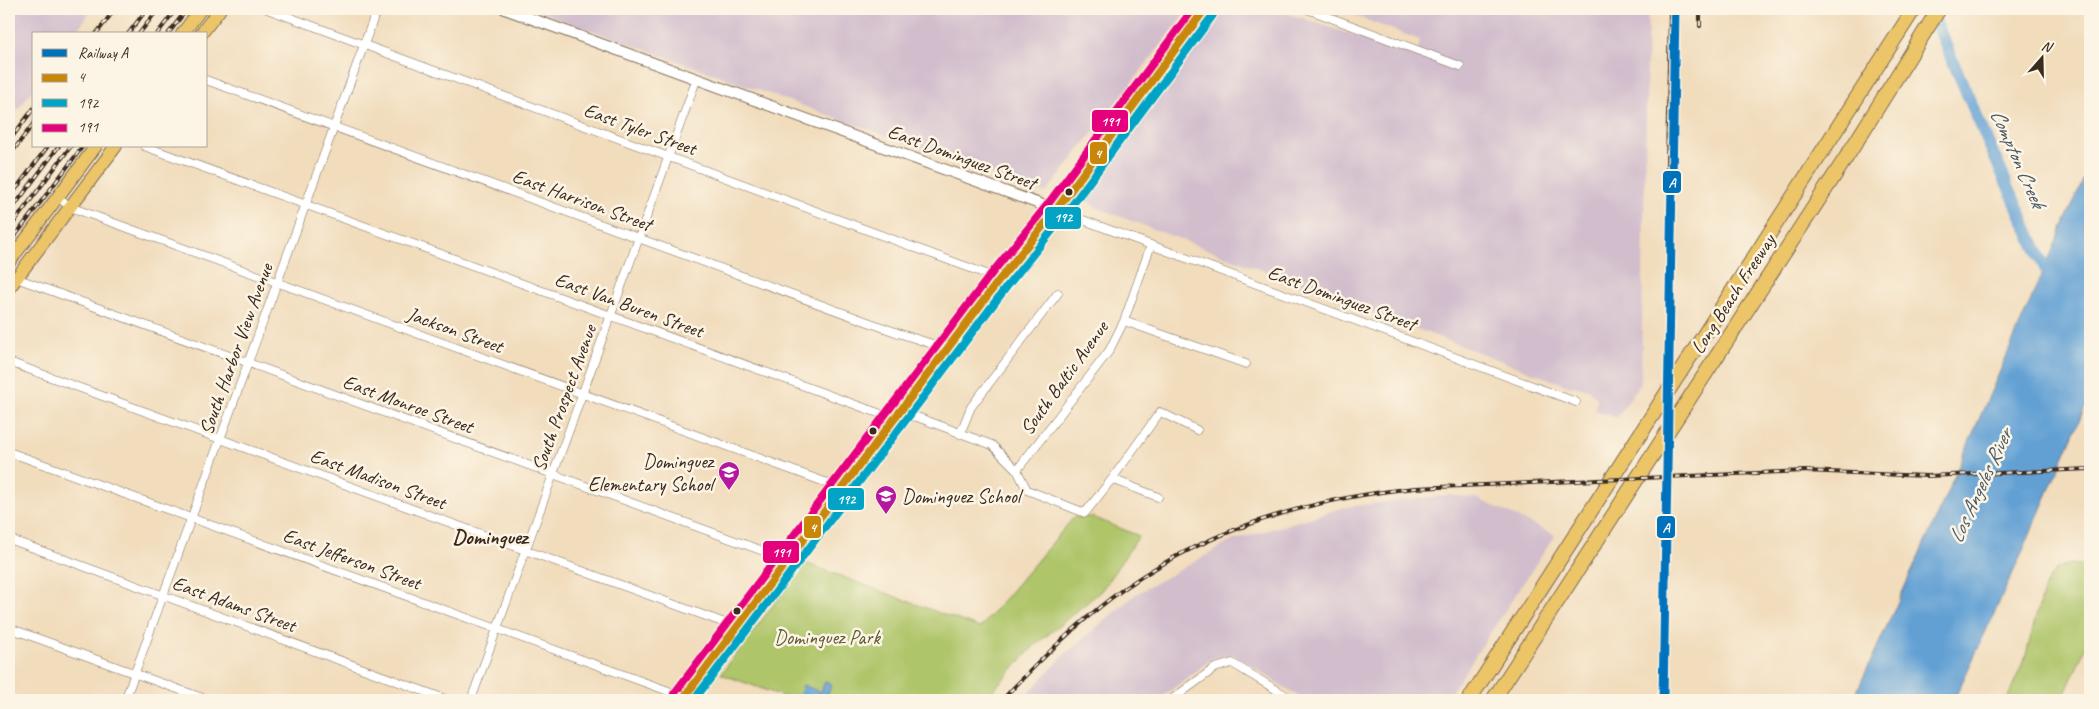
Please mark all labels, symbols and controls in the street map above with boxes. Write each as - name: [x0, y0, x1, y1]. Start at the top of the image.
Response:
- legend: [32, 32, 208, 148]
- north arrow: [2016, 32, 2066, 82]
- text: N: [2039, 37, 2055, 57]
- text: Railway A: [78, 44, 129, 63]
- text: 4: [78, 68, 86, 87]
- text: 192: [78, 94, 100, 113]
- street label: East Tyler Street: [580, 97, 702, 162]
- water label: Compton Creek: [1985, 105, 2053, 215]
- line badge: 191: [1091, 109, 1129, 133]
- text: 191: [1101, 113, 1121, 130]
- text: 191: [78, 118, 100, 137]
- street label: East Dominguez Street: [884, 119, 1043, 197]
- line badge: 4: [1089, 141, 1108, 165]
- text: 4: [1095, 145, 1103, 162]
- street label: East Harrison Street: [509, 163, 658, 238]
- line badge: A: [1662, 170, 1682, 194]
- text: A: [1668, 174, 1676, 191]
- unlabelled marker: [1064, 187, 1074, 197]
- line badge: 192: [1044, 206, 1082, 230]
- text: 192: [1054, 209, 1074, 226]
- street label: Long Beach Freeway: [1685, 228, 1782, 358]
- street label: South Harbor View Avenue: [193, 259, 279, 438]
- street label: East Dominguez Street: [1264, 260, 1423, 338]
- street label: East Van Buren Street: [551, 267, 709, 344]
- street label: Jackson Street: [403, 301, 508, 360]
- street label: South Baltic Avenue: [1014, 315, 1115, 440]
- street label: South Prospect Avenue: [526, 320, 603, 475]
- street label: East Monroe Street: [339, 369, 479, 440]
- water label: Los Angeles River: [1942, 421, 2019, 547]
- unlabelled marker: [868, 426, 878, 436]
- street label: East Madison Street: [307, 443, 451, 516]
- place label: Dominguez Elementary School: [588, 449, 717, 497]
- school or university icon: Dominguez Elementary School: [717, 460, 741, 491]
- school or university icon: Dominguez School: [874, 484, 898, 515]
- place label: Dominguez School: [902, 484, 1024, 509]
- line badge: 192: [827, 487, 865, 511]
- text: 192: [837, 491, 857, 508]
- line badge: 4: [803, 515, 822, 539]
- line badge: A: [1656, 515, 1676, 539]
- text: 4: [810, 519, 818, 536]
- text: A: [1662, 519, 1670, 536]
- street label: East Jefferson Street: [280, 522, 427, 596]
- district label: Dominguez: [453, 524, 530, 550]
- line badge: 191: [762, 540, 800, 564]
- text: 191: [772, 544, 792, 561]
- street label: East Adams Street: [169, 570, 301, 639]
- unlabelled marker: [732, 606, 742, 616]
- park label: Dominguez Park: [774, 625, 882, 650]

